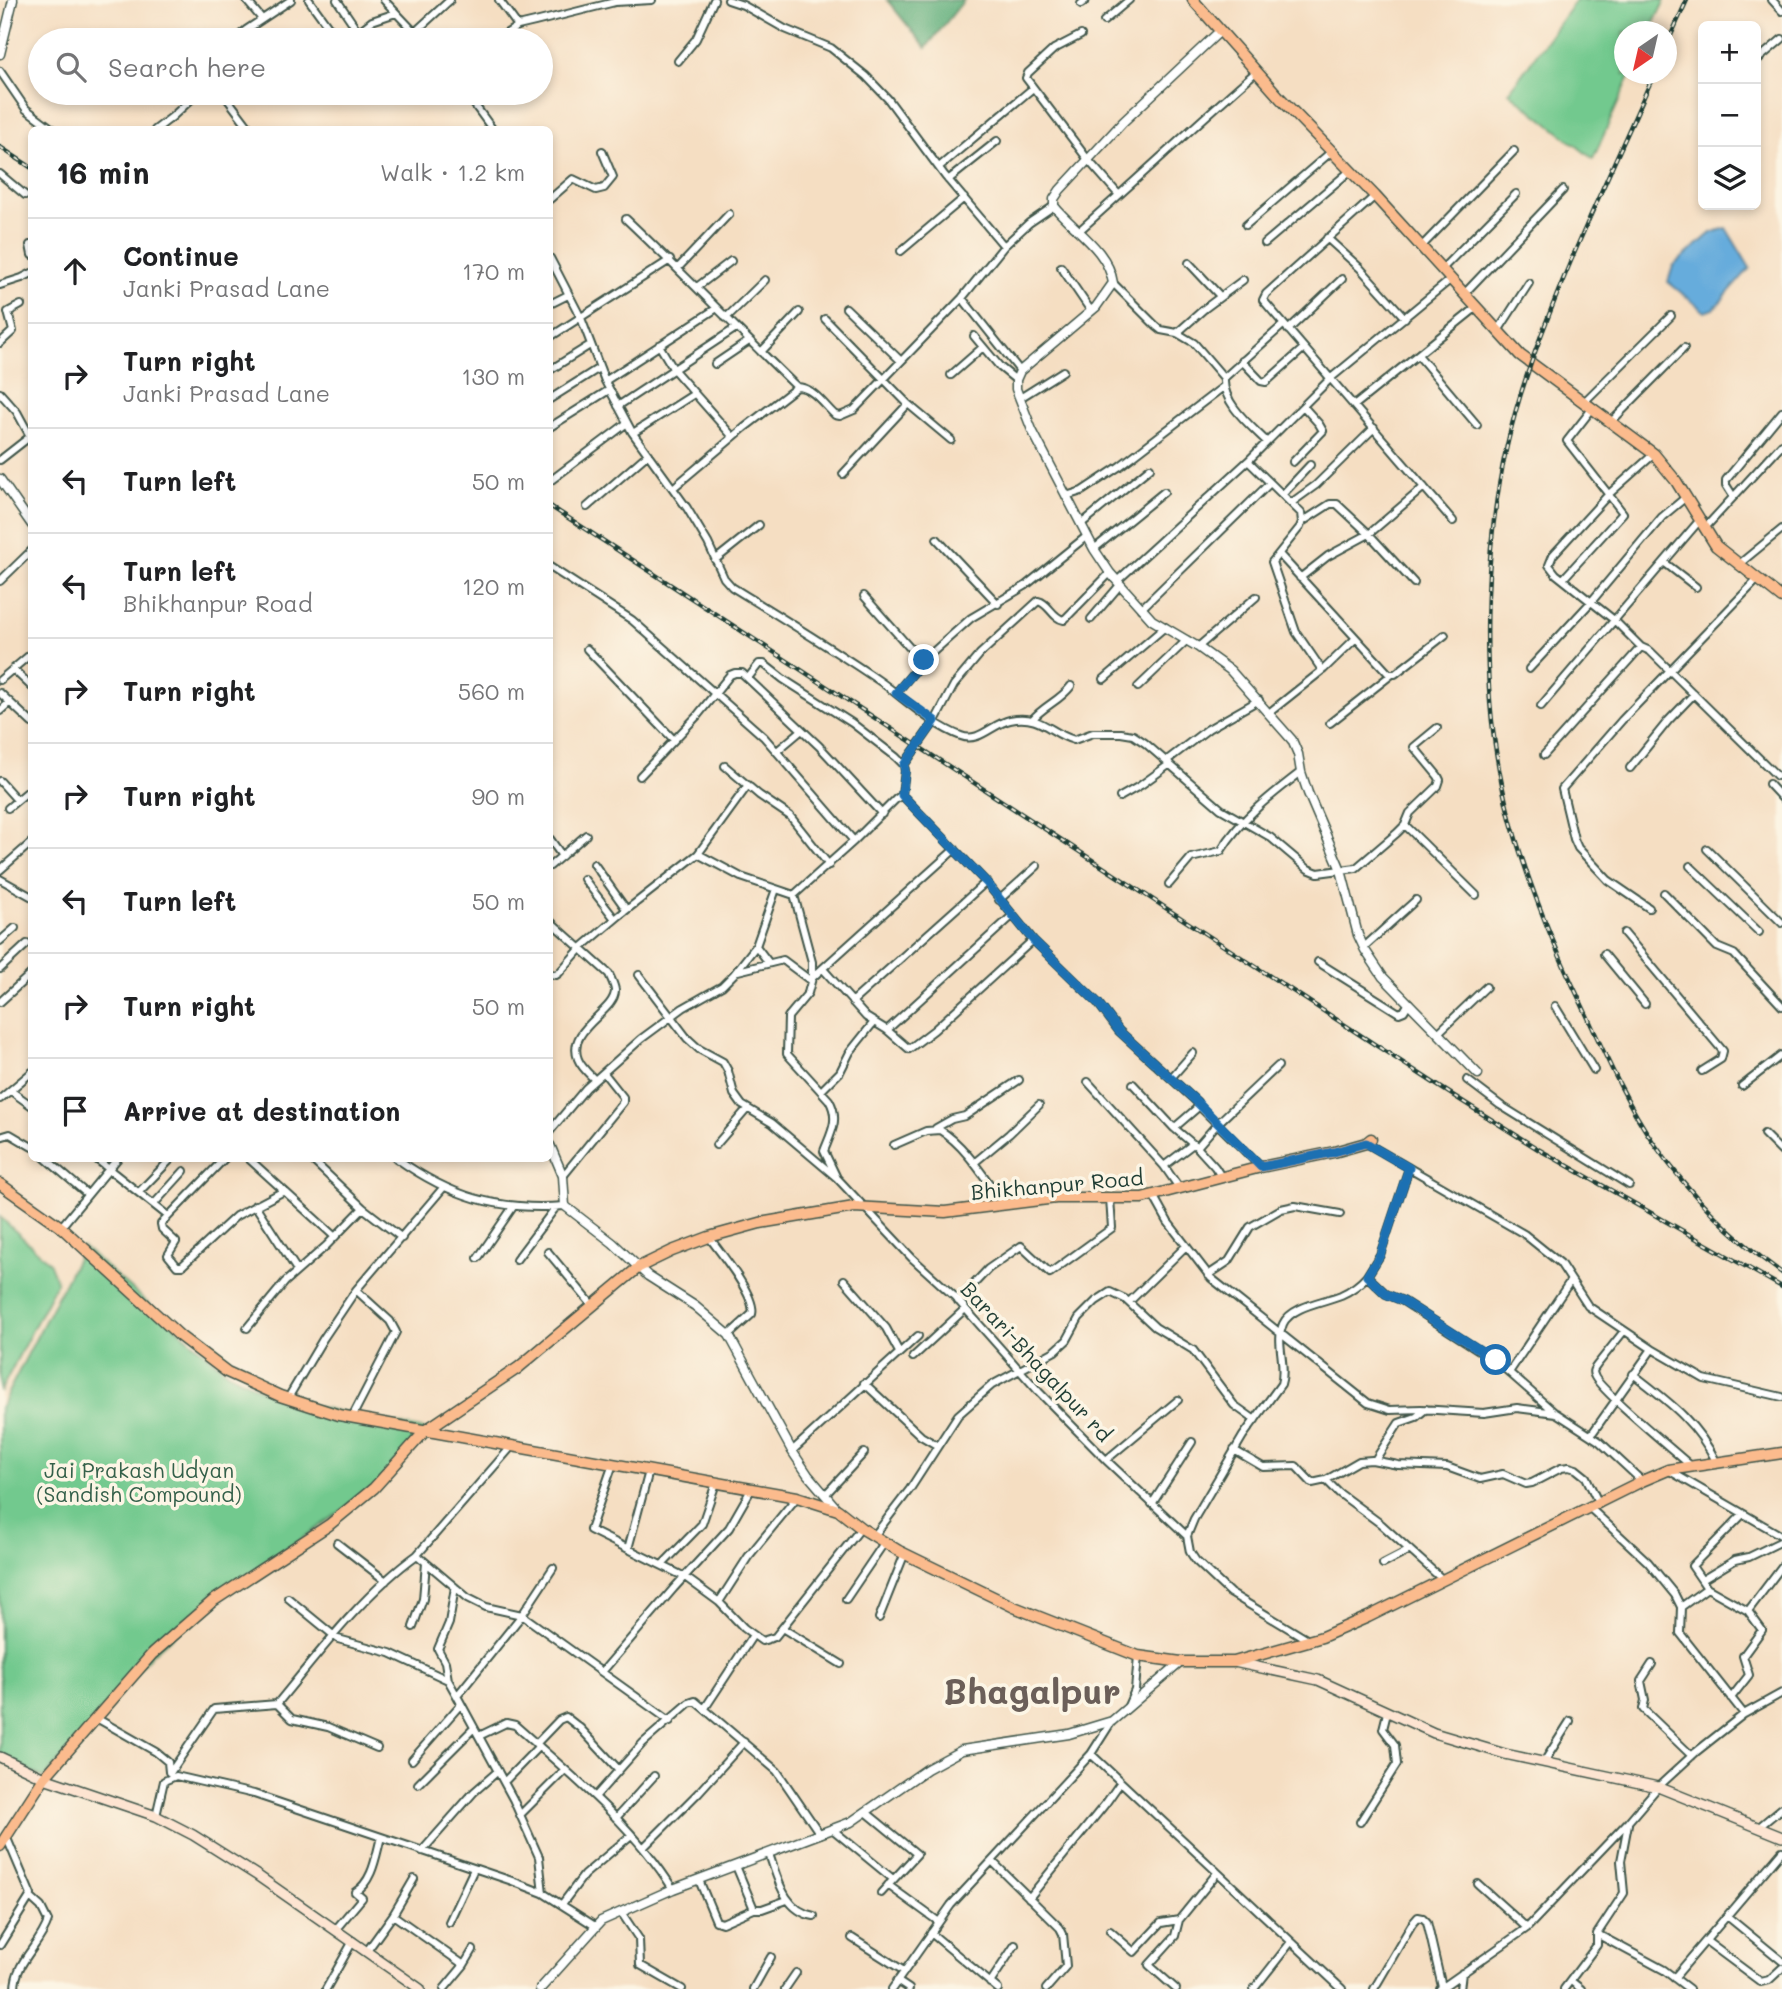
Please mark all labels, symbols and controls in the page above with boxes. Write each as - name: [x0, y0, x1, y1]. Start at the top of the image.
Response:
- north arrow: [1614, 21, 1677, 84]
- map controls: [1698, 21, 1761, 210]
- button: +: [1698, 21, 1761, 84]
- search box: [28, 28, 553, 105]
- icon: search: [52, 48, 90, 86]
- text: Search here: [108, 50, 266, 84]
- button: −: [1698, 84, 1761, 147]
- button: layers: [1698, 147, 1761, 210]
- text: 16 min: [56, 152, 149, 192]
- text: Walk · 1.2 km: [380, 157, 525, 187]
- text: Continue: [123, 239, 239, 273]
- icon: ahead: [56, 252, 94, 290]
- text: 170 m: [462, 256, 525, 286]
- text: Janki Prasad Lane: [123, 273, 330, 303]
- text: Turn right: [123, 344, 256, 378]
- icon: right: [56, 357, 94, 395]
- text: 130 m: [461, 361, 525, 391]
- text: Janki Prasad Lane: [123, 378, 330, 408]
- icon: left: [56, 462, 94, 500]
- text: Turn left: [123, 464, 236, 498]
- text: 50 m: [472, 466, 525, 496]
- text: Turn left: [123, 554, 236, 588]
- icon: left: [56, 567, 94, 605]
- text: 120 m: [462, 571, 525, 601]
- text: Bhikhanpur Road: [123, 588, 313, 618]
- route end: [908, 644, 939, 675]
- icon: right: [56, 672, 94, 710]
- text: Turn right: [123, 674, 256, 708]
- text: 560 m: [458, 676, 525, 706]
- icon: right: [56, 777, 94, 815]
- text: Turn right: [123, 779, 256, 813]
- text: 90 m: [472, 781, 525, 811]
- icon: left: [56, 882, 94, 920]
- text: Turn left: [123, 884, 236, 918]
- text: 50 m: [472, 886, 525, 916]
- icon: right: [56, 987, 94, 1025]
- text: Turn right: [123, 989, 256, 1023]
- text: 50 m: [472, 991, 525, 1021]
- icon: arrive: [56, 1092, 94, 1130]
- text: Arrive at destination: [123, 1094, 400, 1128]
- street label: Bhikhanpur Road: [970, 1163, 1144, 1205]
- street label: Barari-Bhagalpur rd: [956, 1275, 1118, 1447]
- route start: [1480, 1344, 1511, 1375]
- park label: Jai Prakash Udyan (Sandish Compound): [36, 1456, 242, 1507]
- district label: Bhagalpur: [943, 1667, 1121, 1713]

